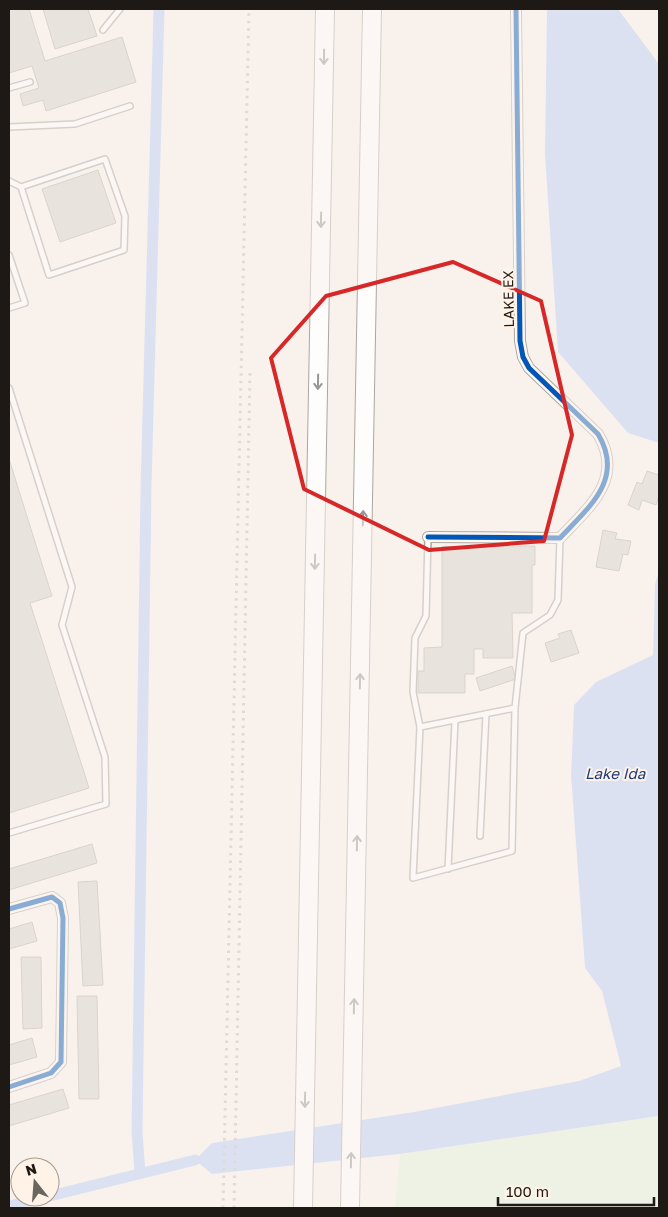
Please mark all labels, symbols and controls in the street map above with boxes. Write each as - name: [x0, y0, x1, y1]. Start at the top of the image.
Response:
- one-way arrow: [319, 49, 329, 65]
- one-way arrow: [316, 212, 326, 228]
- street label: LAKE EX: [499, 270, 517, 328]
- one-way arrow: [313, 374, 323, 390]
- one-way arrow: [358, 511, 368, 527]
- one-way arrow: [310, 554, 319, 570]
- one-way arrow: [355, 673, 364, 689]
- water label: Lake Ida: [585, 764, 646, 782]
- one-way arrow: [352, 835, 361, 851]
- one-way arrow: [349, 998, 358, 1014]
- one-way arrow: [300, 1091, 309, 1107]
- one-way arrow: [346, 1152, 356, 1168]
- north arrow: [10, 1157, 60, 1207]
- text: N: [23, 1159, 39, 1179]
- scale bar: [498, 1174, 654, 1206]
- text: 100 m: [506, 1182, 549, 1200]

